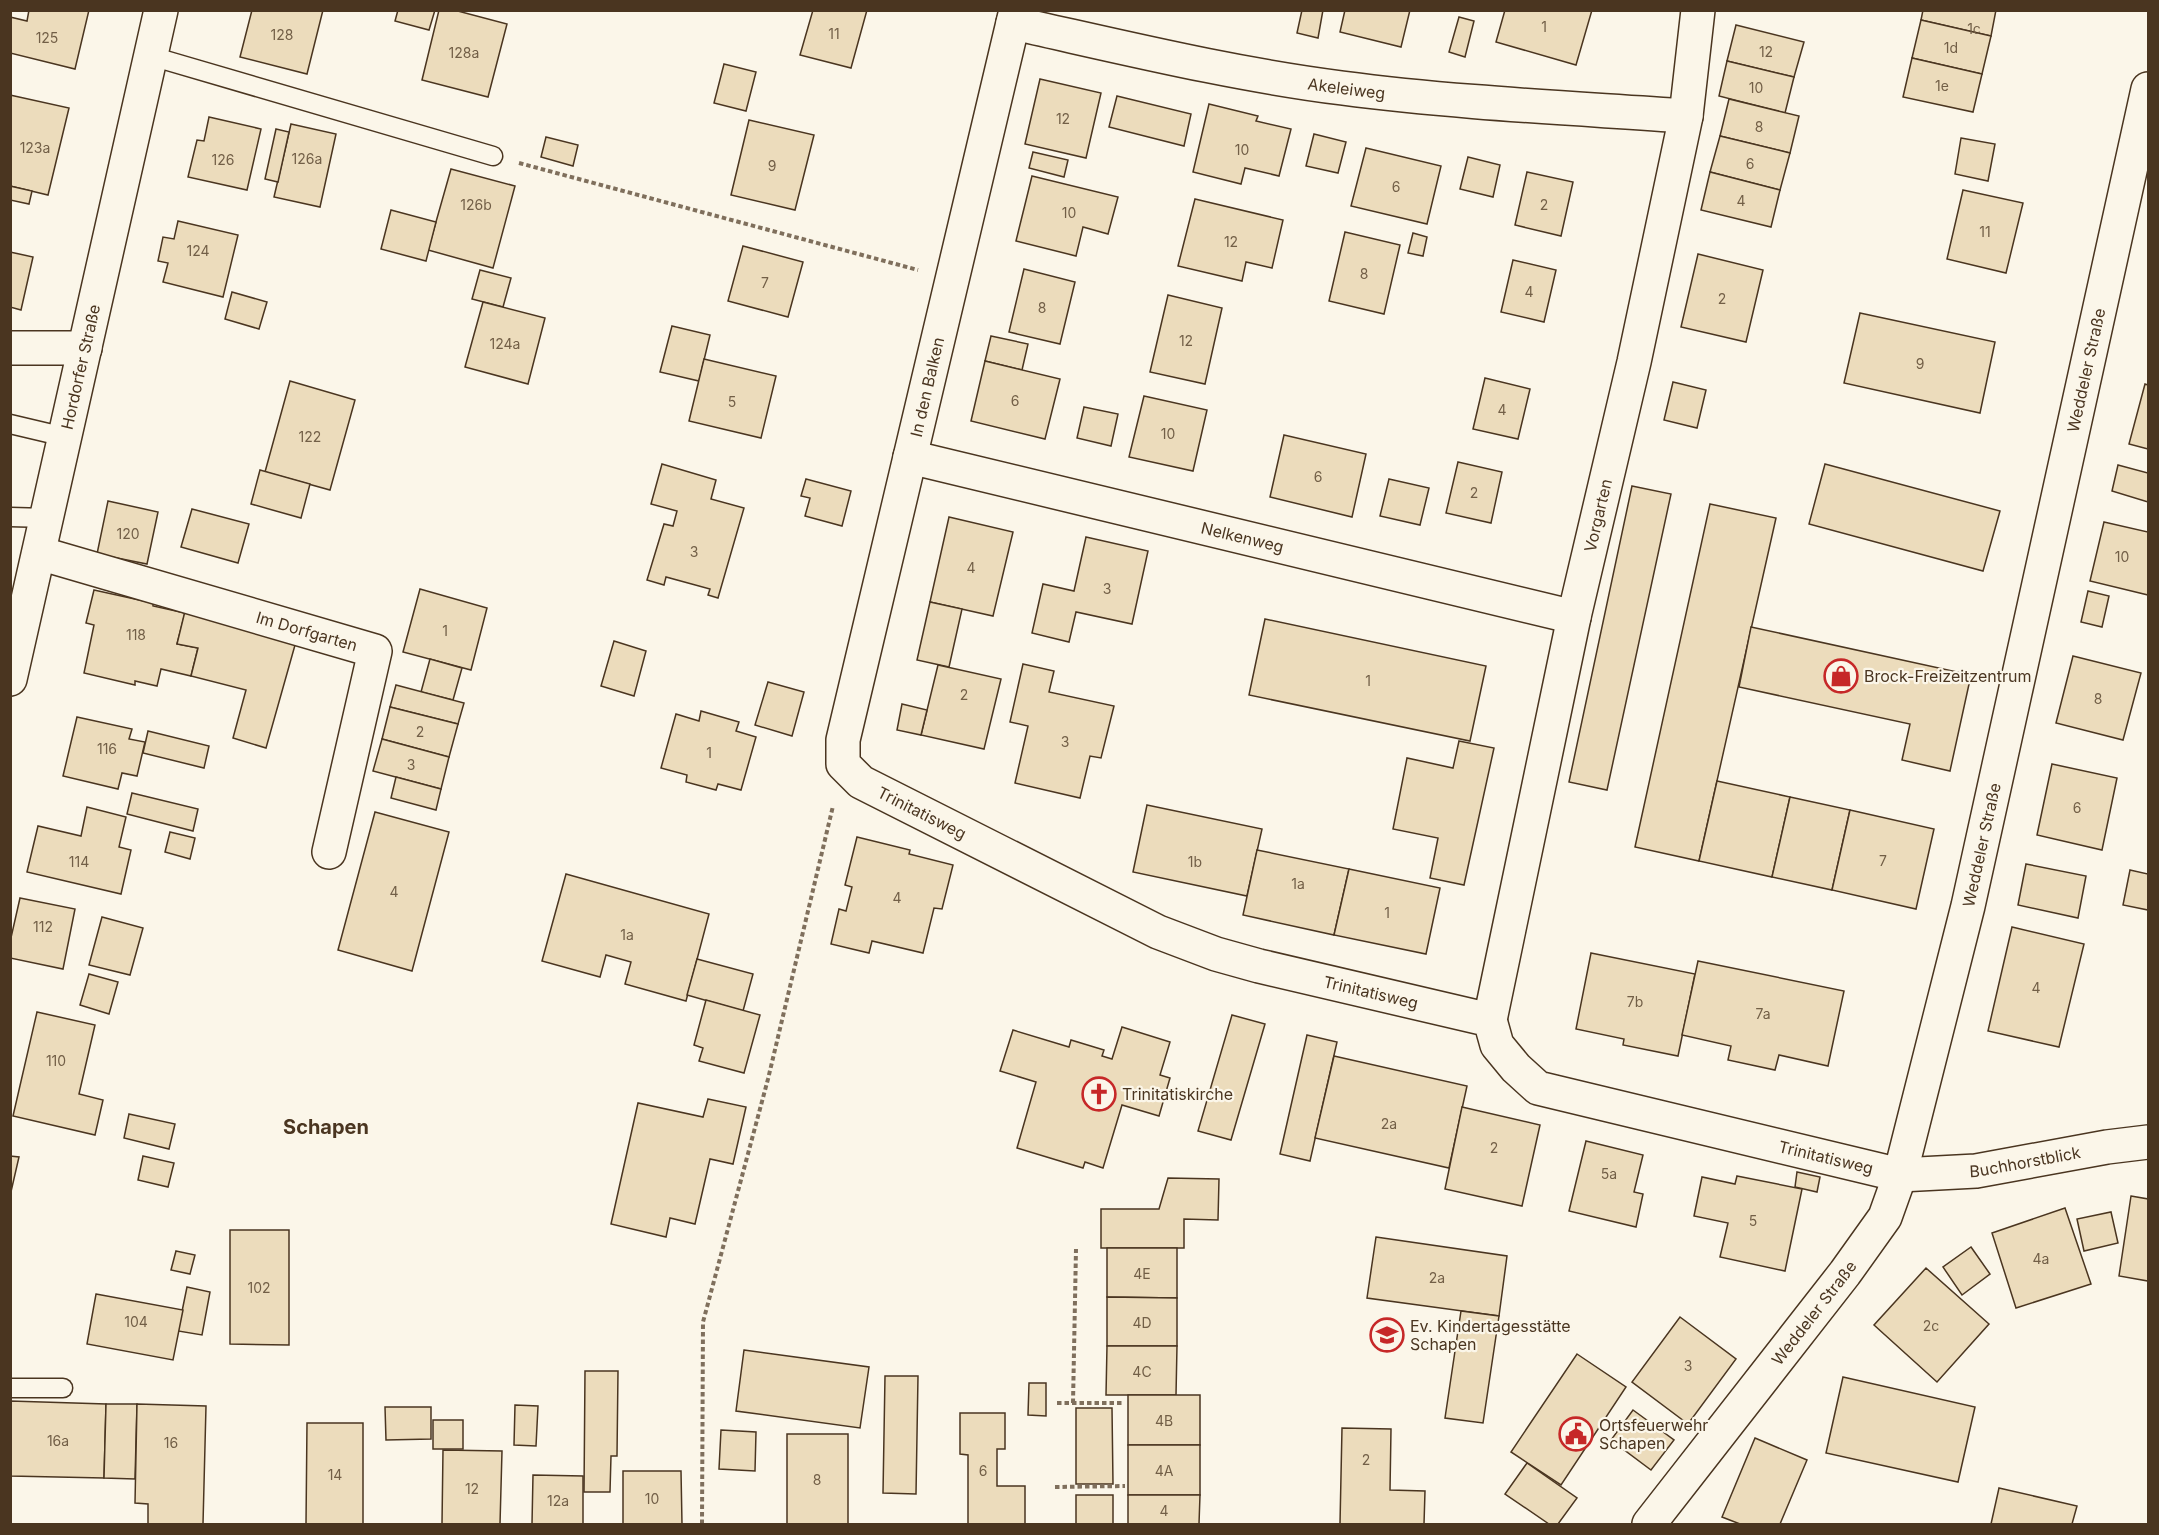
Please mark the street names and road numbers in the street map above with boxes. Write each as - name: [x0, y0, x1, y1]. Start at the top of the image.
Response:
- street label: Akeleiweg: [1306, 73, 1386, 103]
- street label: Hordorfer Straße: [57, 302, 104, 431]
- street label: Weddeler Straße: [2063, 306, 2109, 434]
- street label: In den Balken: [906, 335, 948, 439]
- street label: Vorgarten: [1580, 477, 1616, 554]
- street label: Nelkenweg: [1199, 518, 1286, 557]
- street label: Im Dorfgarten: [254, 607, 360, 655]
- street label: Weddeler Straße: [1958, 781, 2005, 909]
- street label: Trinitatisweg: [874, 782, 970, 844]
- street label: Trinitatisweg: [1322, 971, 1420, 1013]
- street label: Trinitatisweg: [1777, 1136, 1875, 1178]
- street label: Buchhorstblick: [1969, 1142, 2082, 1181]
- street label: Weddeler Straße: [1767, 1257, 1861, 1369]

